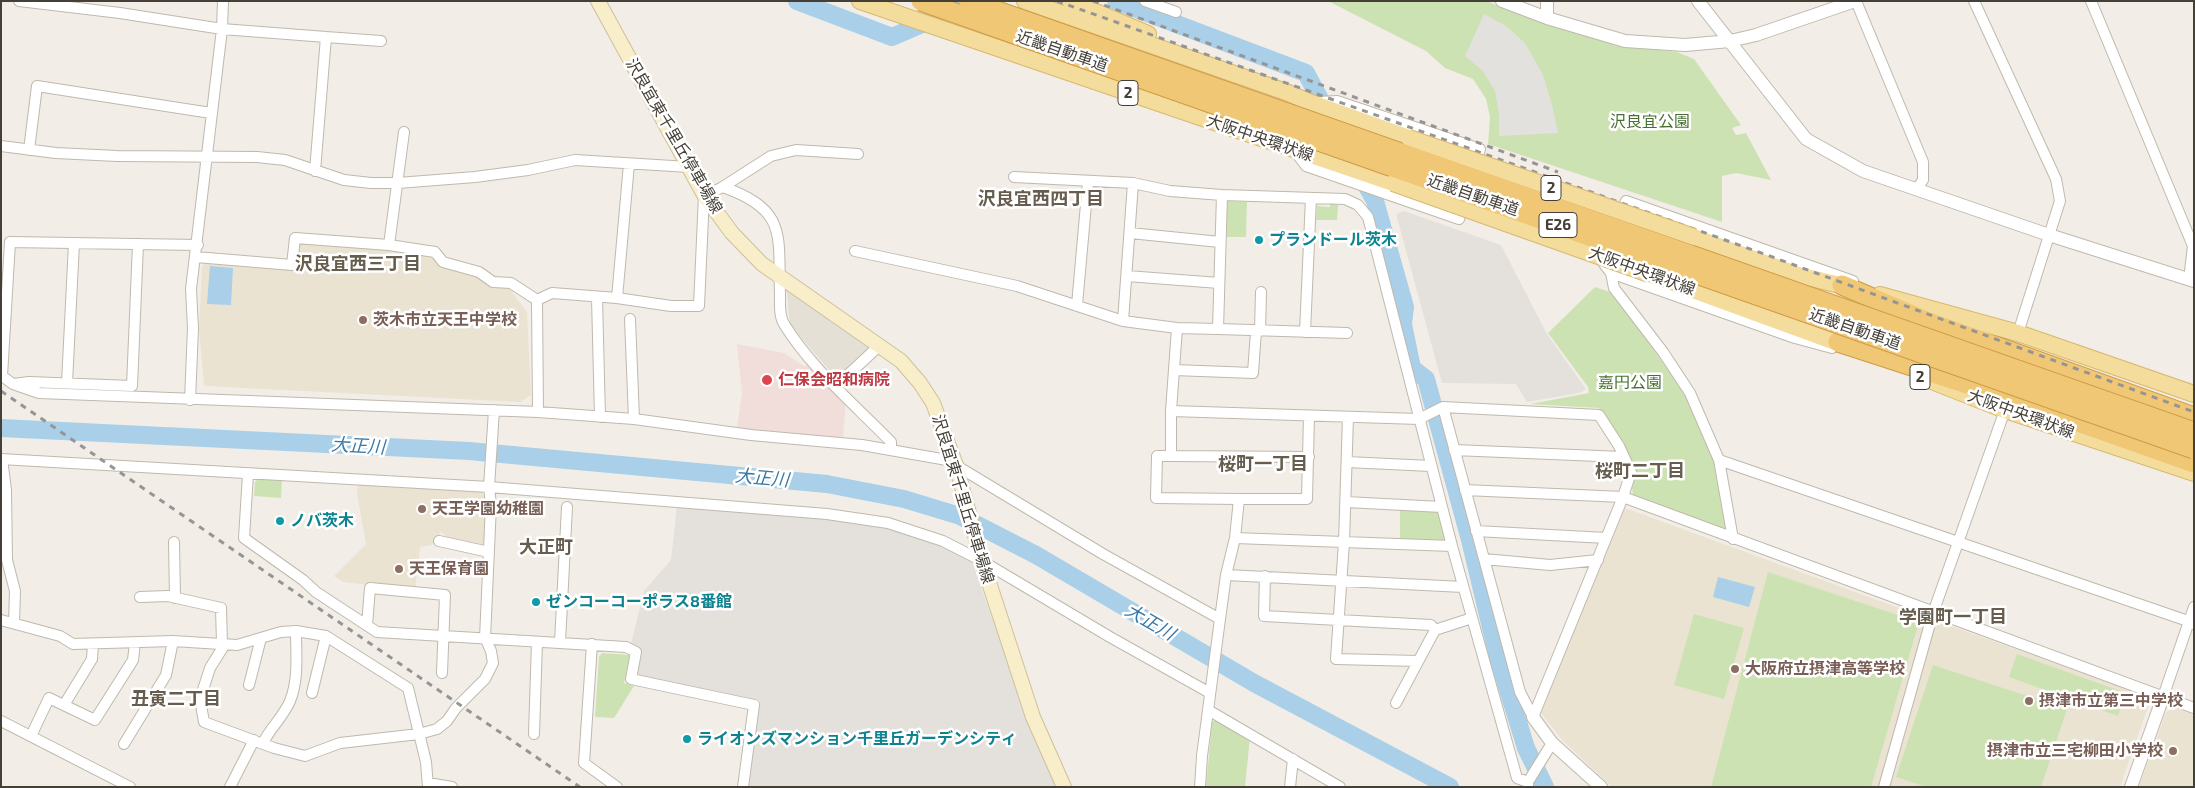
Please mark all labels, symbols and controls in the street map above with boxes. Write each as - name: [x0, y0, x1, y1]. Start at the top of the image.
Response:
- street label: 近畿自動車道: [1013, 26, 1111, 76]
- street label: 沢良宜東千里丘停車場線: [622, 55, 726, 217]
- road number: 2: [1118, 80, 1138, 106]
- street label: 大阪中央環状線: [1204, 111, 1316, 165]
- park label: 沢良宜公園: [1610, 112, 1690, 132]
- street label: 近畿自動車道: [1424, 170, 1522, 220]
- road number: 2: [1541, 176, 1561, 200]
- district label: 沢良宜西四丁目: [978, 188, 1104, 210]
- road number: E26: [1539, 212, 1577, 238]
- place label: プランドール茨木: [1269, 230, 1397, 250]
- marker: プランドール茨木: [1253, 234, 1265, 246]
- street label: 大阪中央環状線: [1586, 243, 1698, 299]
- district label: 沢良宜西三丁目: [295, 253, 421, 275]
- street label: 近畿自動車道: [1806, 304, 1904, 354]
- place label: 茨木市立天王中学校: [373, 310, 517, 330]
- marker: 茨木市立天王中学校: [357, 314, 369, 326]
- road number: 2: [1910, 364, 1930, 390]
- place label: 仁保会昭和病院: [778, 370, 890, 390]
- marker: 仁保会昭和病院: [760, 373, 774, 387]
- park label: 嘉円公園: [1598, 373, 1662, 393]
- street label: 大阪中央環状線: [1965, 386, 2077, 442]
- street label: 沢良宜東千里丘停車場線: [928, 412, 998, 586]
- water label: 大正川: [330, 434, 386, 458]
- district label: 桜町一丁目: [1218, 453, 1308, 475]
- district label: 桜町二丁目: [1595, 460, 1685, 482]
- water label: 大正川: [734, 465, 790, 491]
- place label: 天王学園幼稚園: [432, 499, 544, 519]
- marker: 天王学園幼稚園: [416, 503, 428, 515]
- place label: ノバ茨木: [290, 511, 354, 531]
- marker: ノバ茨木: [274, 515, 286, 527]
- district label: 大正町: [519, 536, 573, 558]
- place label: 天王保育園: [409, 559, 489, 579]
- marker: 天王保育園: [393, 563, 405, 575]
- place label: ゼンコーコーポラス8番館: [546, 592, 732, 612]
- marker: ゼンコーコーポラス8番館: [530, 596, 542, 608]
- water label: 大正川: [1121, 599, 1179, 645]
- district label: 学園町一丁目: [1899, 606, 2007, 628]
- place label: 大阪府立摂津高等学校: [1745, 659, 1905, 679]
- marker: 大阪府立摂津高等学校: [1729, 663, 1741, 675]
- district label: 丑寅二丁目: [131, 688, 221, 710]
- place label: 摂津市立第三中学校: [2039, 691, 2183, 711]
- marker: 摂津市立第三中学校: [2023, 695, 2035, 707]
- place label: ライオンズマンション千里丘ガーデンシティ: [697, 729, 1017, 749]
- marker: ライオンズマンション千里丘ガーデンシティ: [681, 733, 693, 745]
- place label: 摂津市立三宅柳田小学校: [1987, 741, 2163, 761]
- marker: 摂津市立三宅柳田小学校: [2167, 745, 2179, 757]

